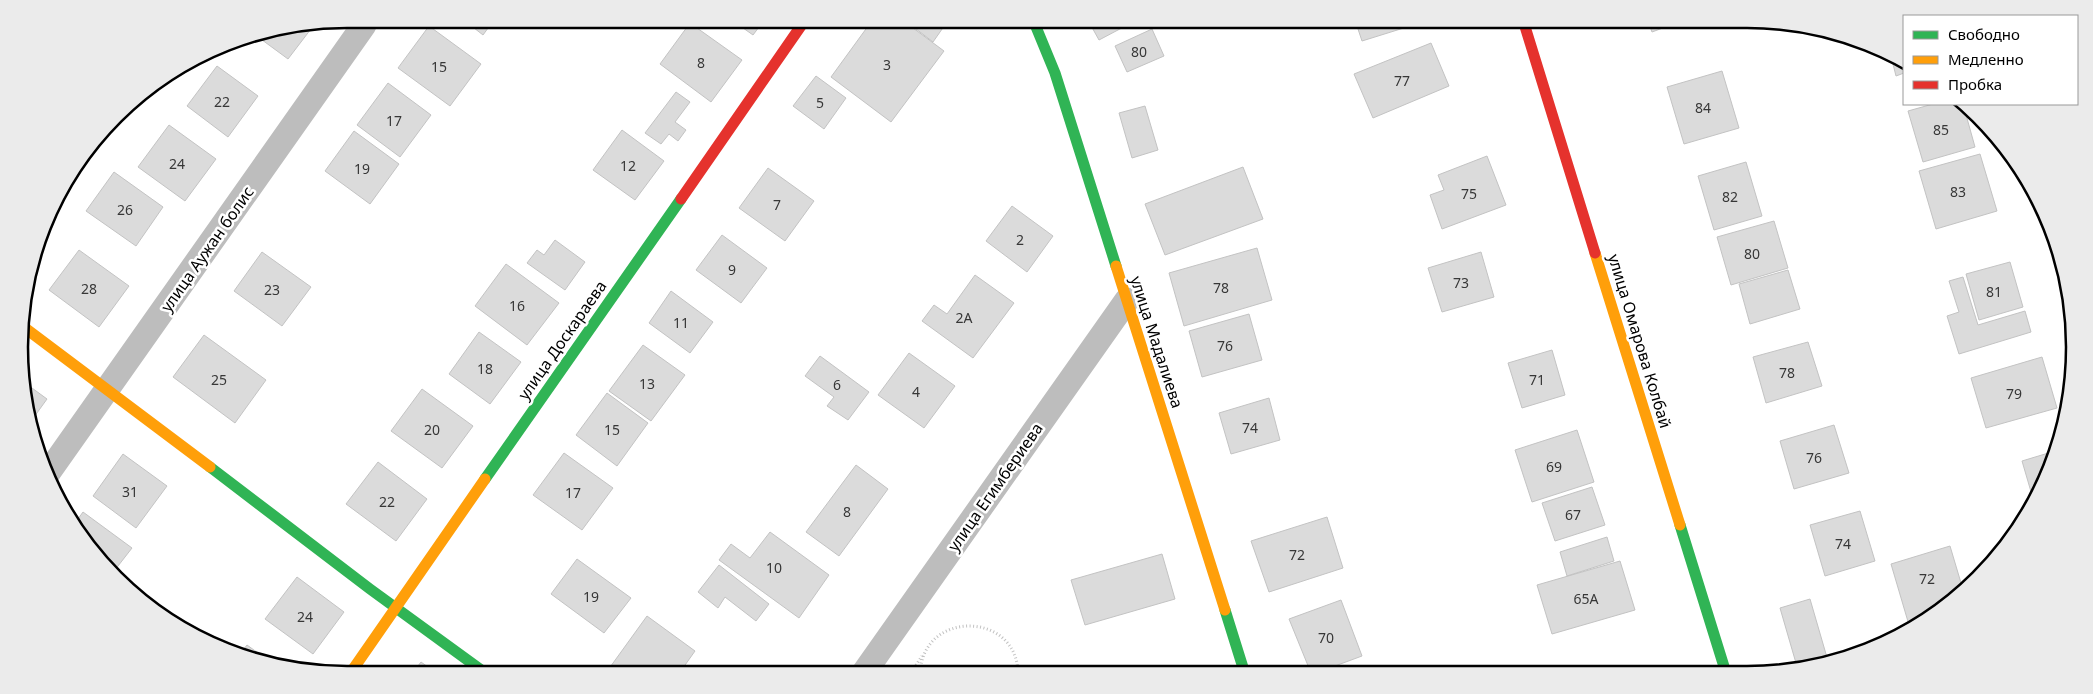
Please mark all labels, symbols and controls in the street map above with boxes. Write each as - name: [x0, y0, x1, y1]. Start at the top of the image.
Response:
- legend: [1903, 15, 2078, 105]
- text: Свободно: [1948, 24, 2020, 44]
- house number: 80: [1131, 42, 1147, 61]
- text: Медленно: [1948, 49, 2024, 69]
- house number: 8: [697, 53, 705, 72]
- house number: 3: [883, 55, 891, 74]
- house number: 15: [431, 57, 447, 76]
- house number: 77: [1394, 71, 1410, 90]
- text: Пробка: [1948, 74, 2002, 94]
- house number: 22: [214, 92, 230, 111]
- house number: 5: [816, 93, 824, 112]
- house number: 84: [1695, 98, 1711, 117]
- house number: 17: [386, 111, 402, 130]
- house number: 85: [1933, 120, 1949, 139]
- house number: 24: [169, 154, 185, 173]
- house number: 12: [620, 156, 636, 175]
- house number: 19: [354, 159, 370, 178]
- street label: улица Аужан болис: [155, 182, 259, 316]
- house number: 83: [1950, 182, 1966, 201]
- house number: 75: [1461, 184, 1477, 203]
- house number: 82: [1722, 187, 1738, 206]
- house number: 7: [773, 195, 781, 214]
- house number: 26: [117, 200, 133, 219]
- house number: 2: [1016, 230, 1024, 249]
- house number: 80: [1744, 244, 1760, 263]
- street label: улица Омарова Колбай: [1603, 251, 1677, 431]
- house number: 9: [728, 260, 736, 279]
- street label: улица Мадалиева: [1125, 273, 1189, 411]
- house number: 73: [1453, 273, 1469, 292]
- street label: улица Доскараева: [513, 276, 611, 404]
- house number: 78: [1213, 278, 1229, 297]
- house number: 28: [81, 279, 97, 298]
- house number: 23: [264, 280, 280, 299]
- house number: 81: [1986, 282, 2002, 301]
- house number: 16: [509, 296, 525, 315]
- house number: 2А: [956, 308, 973, 327]
- house number: 11: [673, 313, 689, 332]
- house number: 76: [1217, 336, 1233, 355]
- house number: 18: [477, 359, 493, 378]
- house number: 78: [1779, 363, 1795, 382]
- house number: 25: [211, 370, 227, 389]
- house number: 71: [1529, 370, 1545, 389]
- house number: 13: [639, 374, 655, 393]
- house number: 6: [833, 375, 841, 394]
- house number: 4: [912, 382, 920, 401]
- house number: 79: [2006, 384, 2022, 403]
- street label: улица Егимбериева: [942, 418, 1048, 556]
- house number: 74: [1242, 418, 1258, 437]
- house number: 20: [424, 420, 440, 439]
- house number: 15: [604, 420, 620, 439]
- house number: 76: [1806, 448, 1822, 467]
- house number: 69: [1546, 457, 1562, 476]
- house number: 31: [122, 482, 138, 501]
- house number: 17: [565, 483, 581, 502]
- house number: 22: [379, 492, 395, 511]
- house number: 8: [843, 502, 851, 521]
- house number: 67: [1565, 505, 1581, 524]
- house number: 74: [1835, 534, 1851, 553]
- house number: 72: [1289, 545, 1305, 564]
- house number: 10: [766, 558, 782, 577]
- house number: 72: [1919, 569, 1935, 588]
- house number: 19: [583, 587, 599, 606]
- house number: 65А: [1574, 589, 1599, 608]
- house number: 24: [297, 607, 313, 626]
- house number: 70: [1318, 628, 1334, 647]

